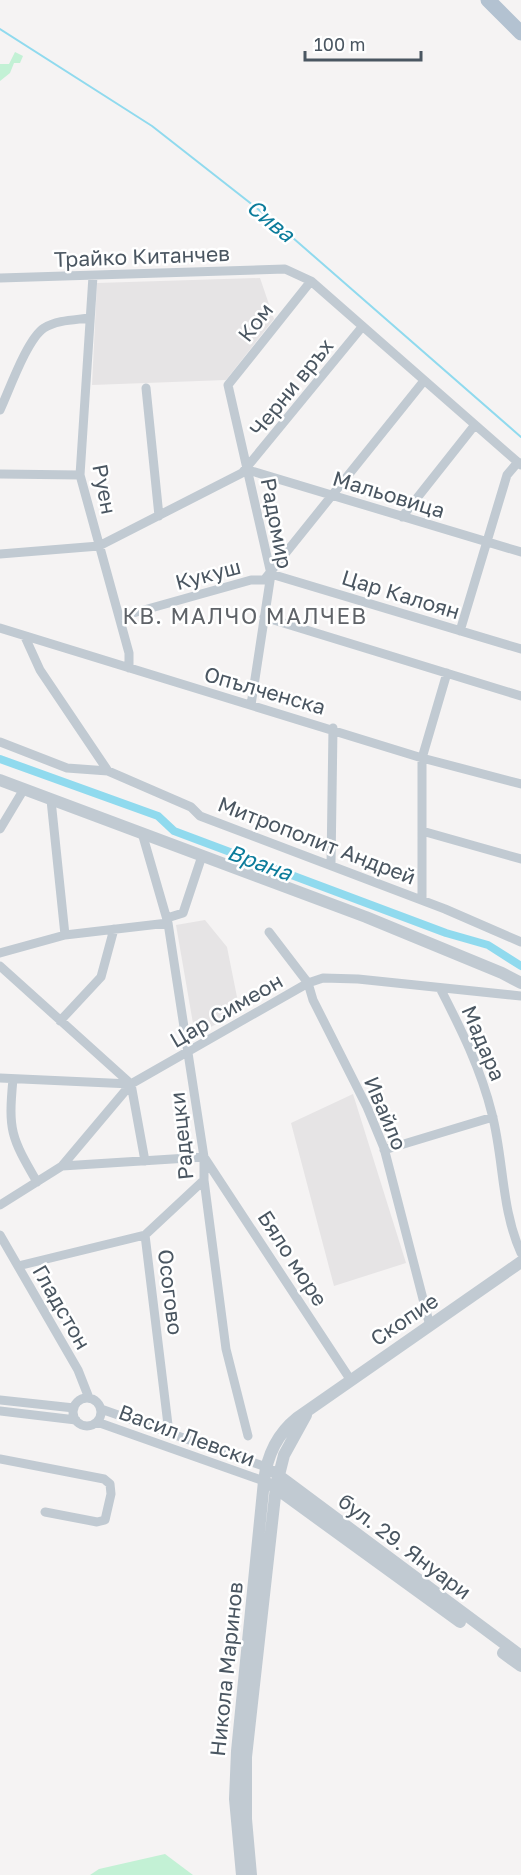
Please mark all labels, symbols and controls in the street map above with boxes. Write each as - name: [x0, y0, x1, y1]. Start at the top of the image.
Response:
- scale bar: [305, 24, 420, 62]
- text: 100 m: [314, 33, 365, 55]
- water label: Сива: [242, 193, 301, 248]
- street label: Трайко Китанчев: [54, 240, 230, 272]
- street label: Ком: [232, 297, 278, 347]
- street label: Черни връх: [244, 332, 339, 441]
- street label: Руен: [87, 462, 123, 516]
- street label: Мальовица: [330, 465, 448, 523]
- street label: Радомир: [255, 475, 299, 571]
- street label: Кукуш: [172, 553, 244, 595]
- street label: Цар Калоян: [339, 564, 463, 624]
- district label: КВ. МАЛЧО МАЛЧЕВ: [122, 602, 368, 629]
- street label: Опълченска: [201, 660, 329, 720]
- street label: Митрополит Андрей: [214, 790, 420, 890]
- water label: Врана: [224, 838, 297, 887]
- street label: Цар Симеон: [165, 967, 287, 1053]
- street label: Мадара: [457, 1001, 511, 1085]
- street label: Ивайло: [359, 1072, 413, 1154]
- street label: Радецки: [163, 1091, 199, 1181]
- street label: Бяло море: [252, 1205, 334, 1311]
- street label: Осогово: [153, 1248, 189, 1336]
- street label: Гладстон: [27, 1260, 97, 1354]
- street label: Скопие: [365, 1287, 443, 1351]
- street label: Васил Левски: [115, 1398, 259, 1472]
- street label: бул. 29. Януари: [333, 1488, 477, 1604]
- street label: Никола Маринов: [204, 1581, 248, 1757]

